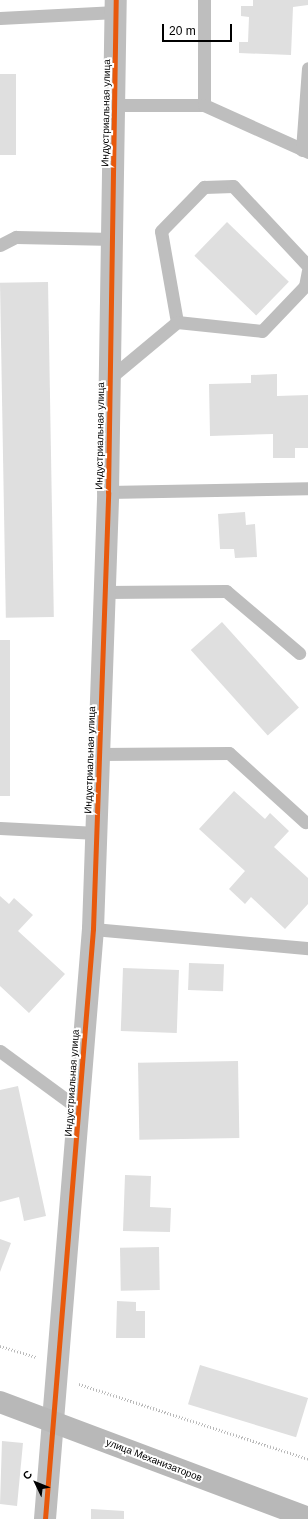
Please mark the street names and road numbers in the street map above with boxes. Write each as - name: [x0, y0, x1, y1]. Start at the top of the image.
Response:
- street label: Индустриальная улица: [99, 59, 113, 167]
- street label: Индустриальная улица: [93, 382, 107, 490]
- street label: Индустриальная улица: [82, 706, 98, 814]
- street label: Индустриальная улица: [62, 1029, 82, 1137]
- street label: улица Механизаторов: [104, 1436, 204, 1484]

